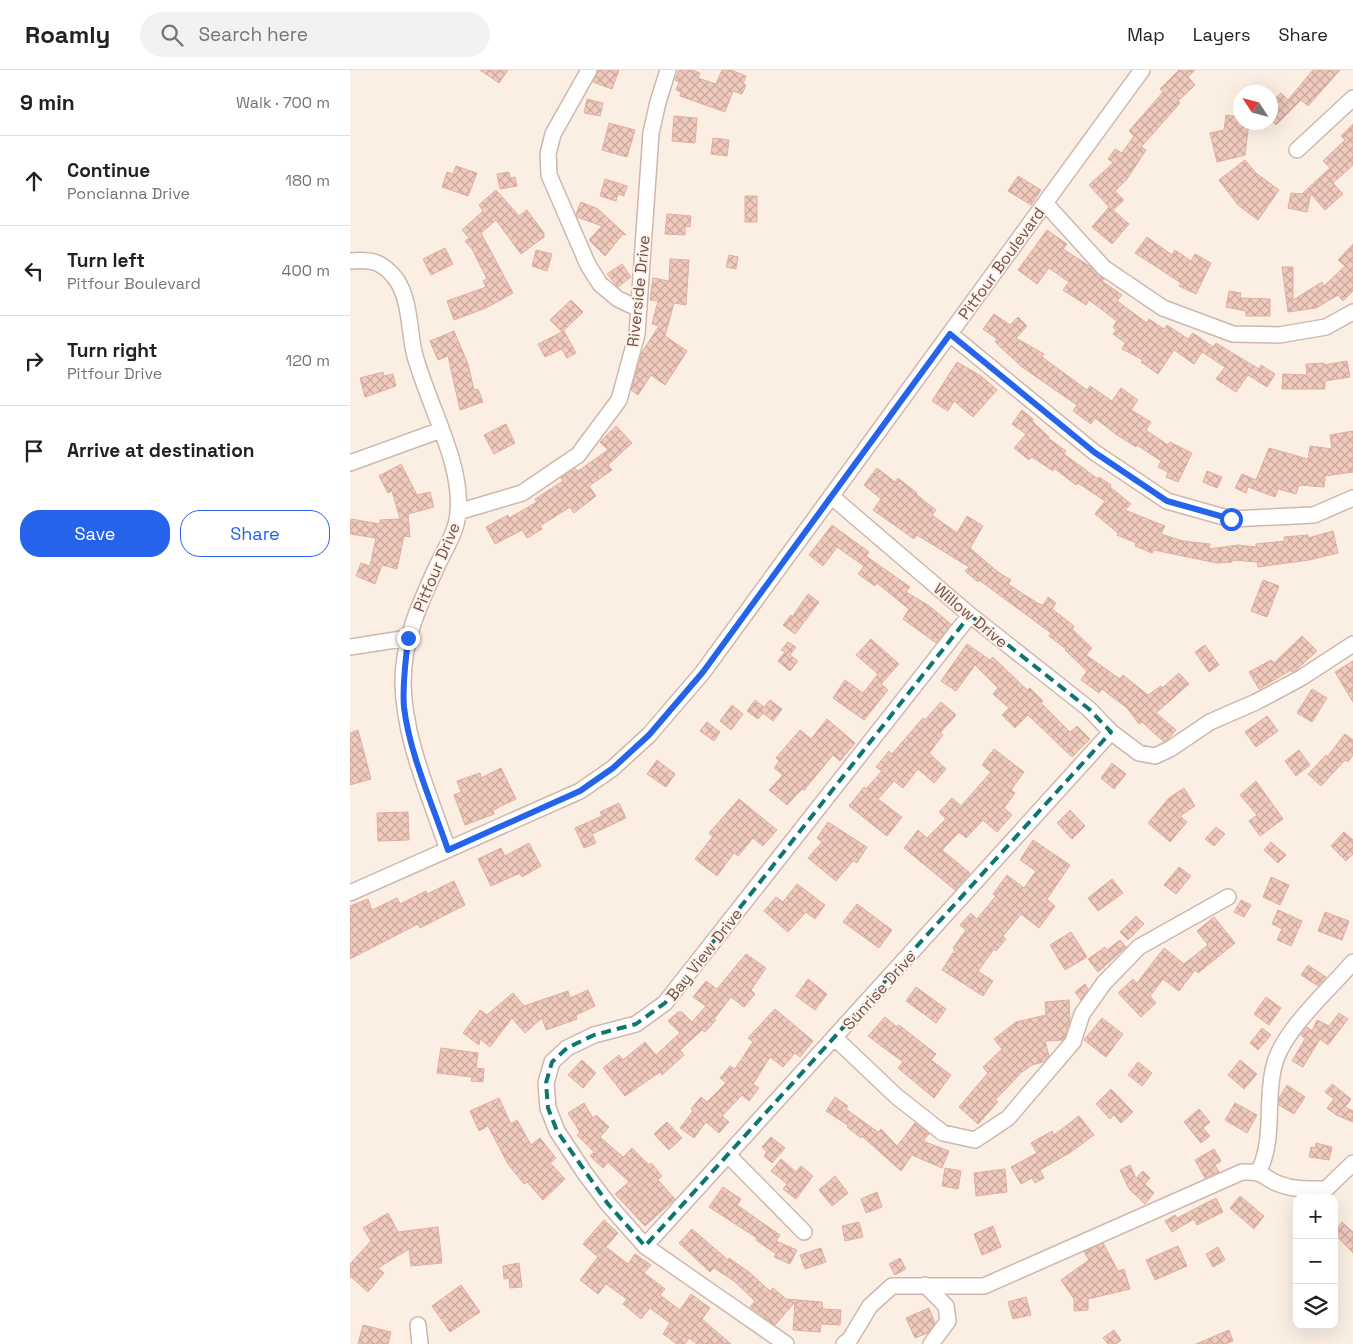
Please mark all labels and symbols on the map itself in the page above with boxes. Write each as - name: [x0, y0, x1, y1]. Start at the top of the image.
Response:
- north arrow: [1233, 85, 1278, 130]
- street label: Pitfour Boulevard: [954, 203, 1049, 324]
- street label: Riverside Drive: [622, 234, 655, 348]
- route start: [1220, 508, 1243, 531]
- street label: Pitfour Drive: [408, 519, 465, 615]
- street label: Willow Drive: [929, 578, 1012, 653]
- route end: [397, 627, 420, 650]
- street label: Bay View Drive: [662, 904, 747, 1005]
- street label: Sunrise Drive: [838, 946, 921, 1034]

